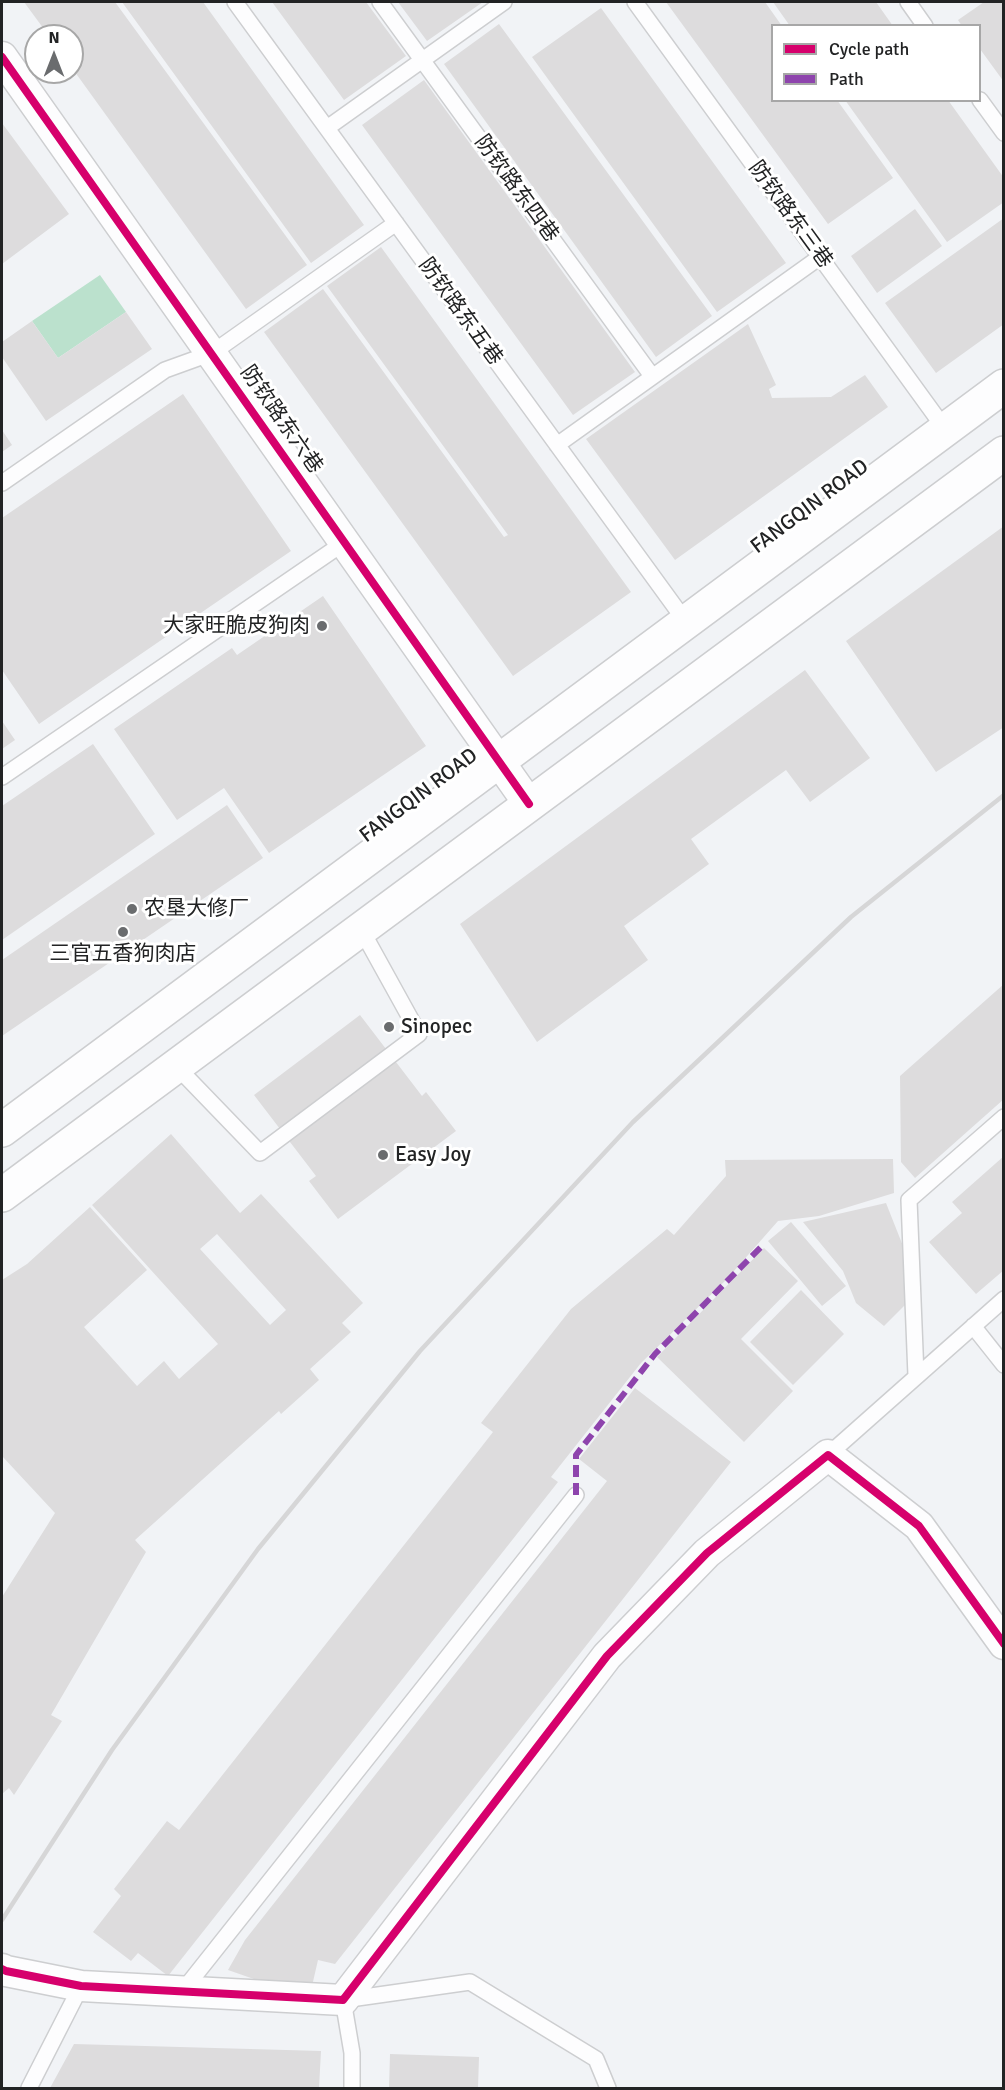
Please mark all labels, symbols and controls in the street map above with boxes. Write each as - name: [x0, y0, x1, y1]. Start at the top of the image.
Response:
- north arrow: [24, 24, 84, 84]
- legend: [771, 24, 981, 102]
- text: N: [48, 28, 60, 48]
- text: Cycle path: [829, 38, 909, 60]
- text: Path: [829, 68, 864, 90]
- street label: 防钦路东四巷: [469, 131, 563, 247]
- street label: 防钦路东三巷: [743, 157, 837, 273]
- street label: 防钦路东五巷: [413, 254, 507, 370]
- street label: 防钦路东六巷: [235, 361, 327, 479]
- street label: FANGQIN ROAD: [746, 454, 874, 560]
- place label: 大家旺脆皮狗肉: [163, 613, 310, 639]
- marker: 大家旺脆皮狗肉: [315, 619, 329, 633]
- street label: FANGQIN ROAD: [355, 743, 483, 849]
- place label: 农垦大修厂: [144, 896, 249, 922]
- marker: 农垦大修厂: [125, 902, 139, 916]
- marker: 三官五香狗肉店: [116, 925, 130, 939]
- place label: 三官五香狗肉店: [50, 941, 196, 967]
- place label: Sinopec: [401, 1014, 472, 1040]
- marker: Sinopec: [382, 1020, 396, 1034]
- place label: Easy Joy: [395, 1142, 471, 1168]
- marker: Easy Joy: [376, 1148, 390, 1162]

